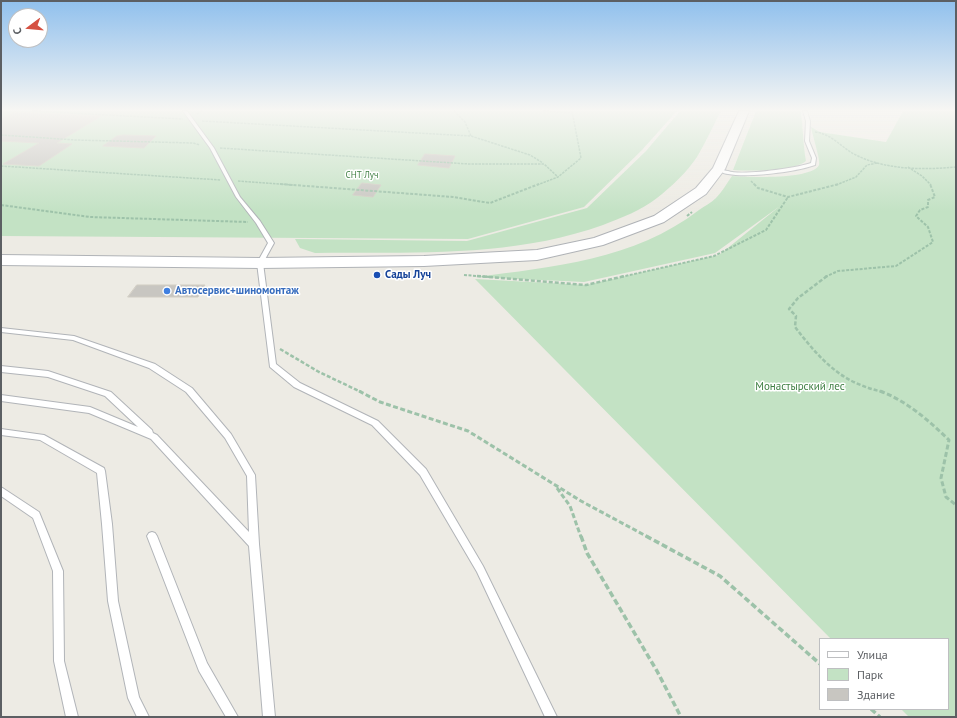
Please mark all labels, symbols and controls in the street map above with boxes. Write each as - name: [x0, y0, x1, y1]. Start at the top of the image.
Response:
- north arrow: [8, 8, 48, 48]
- text: С: [10, 26, 25, 36]
- park label: СНТ Луч: [346, 170, 378, 180]
- place label: Сады Луч: [385, 268, 431, 282]
- marker: Сады Луч: [372, 270, 382, 280]
- place label: Автосервис+шиномонтаж: [175, 284, 299, 298]
- marker: Автосервис+шиномонтаж: [162, 286, 172, 296]
- park label: Монастырский лес: [755, 380, 845, 394]
- legend: [819, 638, 949, 710]
- text: Улица: [857, 647, 888, 662]
- text: Парк: [857, 667, 883, 682]
- text: Здание: [857, 687, 895, 702]

